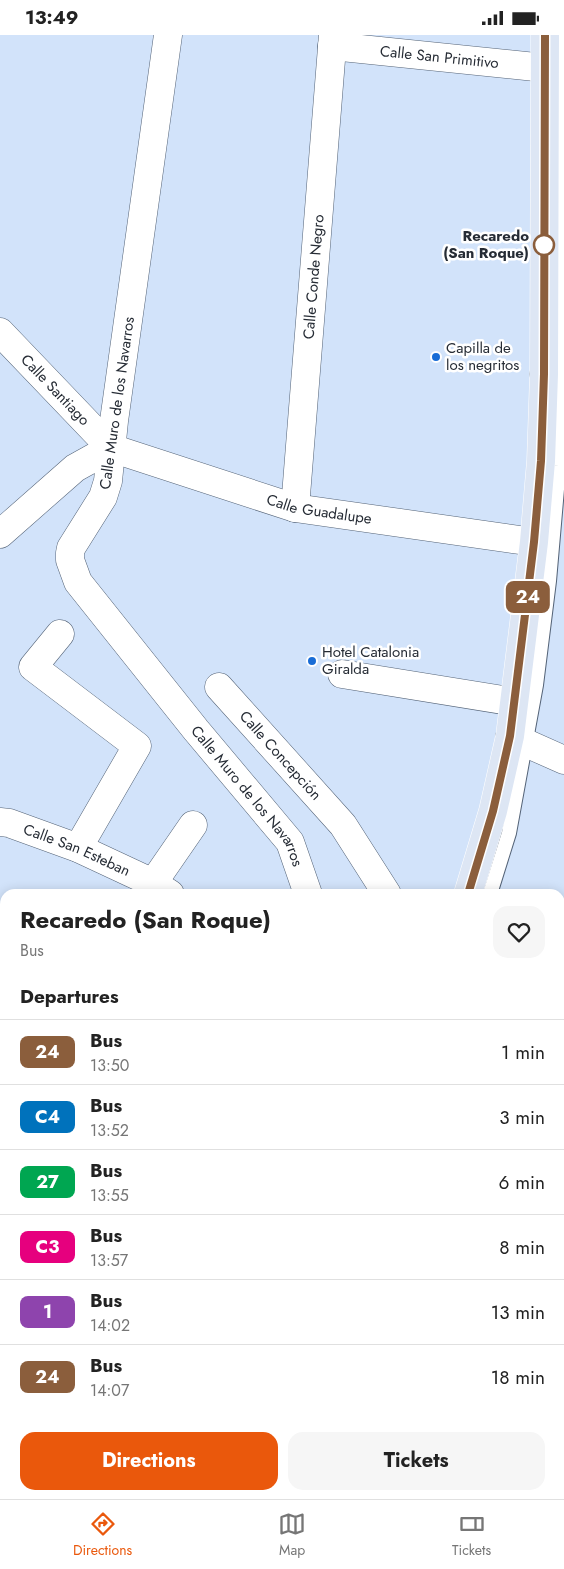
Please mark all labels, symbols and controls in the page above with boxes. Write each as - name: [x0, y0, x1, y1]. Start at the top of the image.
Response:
- text: 13:49: [25, 4, 79, 31]
- street label: Calle San Primitivo: [379, 40, 500, 74]
- street label: Calle Conde Negro: [298, 214, 330, 340]
- place label: Recaredo (San Roque): [443, 225, 529, 264]
- marker: Recaredo (San Roque): [533, 234, 555, 256]
- street label: Calle Muro de los Navarros: [94, 315, 140, 491]
- place label: Capilla de los negritos: [446, 337, 519, 376]
- street label: Calle Santiago: [16, 349, 95, 430]
- marker: Capilla de los negritos: [430, 351, 442, 363]
- street label: Calle Guadalupe: [264, 488, 373, 530]
- line badge: 24: [506, 581, 550, 613]
- text: 24: [516, 584, 540, 610]
- place label: Hotel Catalonia Giralda: [322, 641, 419, 680]
- marker: Hotel Catalonia Giralda: [306, 655, 318, 667]
- street label: Calle Concepción: [234, 706, 327, 805]
- street label: Calle Muro de los Navarros: [186, 721, 309, 869]
- street label: Calle San Esteban: [20, 818, 134, 882]
- text: Recaredo (San Roque): [20, 902, 271, 937]
- button: heart: [493, 906, 545, 958]
- text: Bus: [20, 939, 44, 962]
- text: Departures: [20, 983, 119, 1010]
- text: Bus: [90, 1027, 122, 1054]
- text: 24: [35, 1039, 60, 1065]
- text: 1 min: [501, 1039, 545, 1066]
- text: 13:50: [90, 1054, 129, 1077]
- text: Bus: [90, 1092, 122, 1119]
- text: C4: [35, 1104, 60, 1130]
- text: 3 min: [499, 1104, 545, 1131]
- text: 13:52: [90, 1119, 129, 1142]
- text: Bus: [90, 1157, 122, 1184]
- text: 27: [36, 1169, 59, 1195]
- text: 6 min: [499, 1169, 545, 1196]
- text: 13:55: [90, 1184, 129, 1207]
- text: Bus: [90, 1222, 122, 1249]
- text: C3: [36, 1234, 59, 1260]
- text: 8 min: [499, 1234, 545, 1261]
- text: 13:57: [90, 1249, 128, 1272]
- text: Bus: [90, 1287, 122, 1314]
- text: 1: [43, 1299, 52, 1325]
- text: 13 min: [491, 1299, 545, 1326]
- text: 14:02: [90, 1314, 130, 1337]
- text: Bus: [90, 1352, 122, 1379]
- text: 24: [35, 1364, 60, 1390]
- text: 18 min: [491, 1364, 545, 1391]
- text: 14:07: [90, 1379, 129, 1402]
- button: Directions: [20, 1432, 278, 1490]
- button: Tickets: [288, 1432, 545, 1490]
- tab: Directions: [73, 1510, 132, 1560]
- tab: Map: [278, 1510, 306, 1560]
- tab: Tickets: [452, 1510, 491, 1560]

